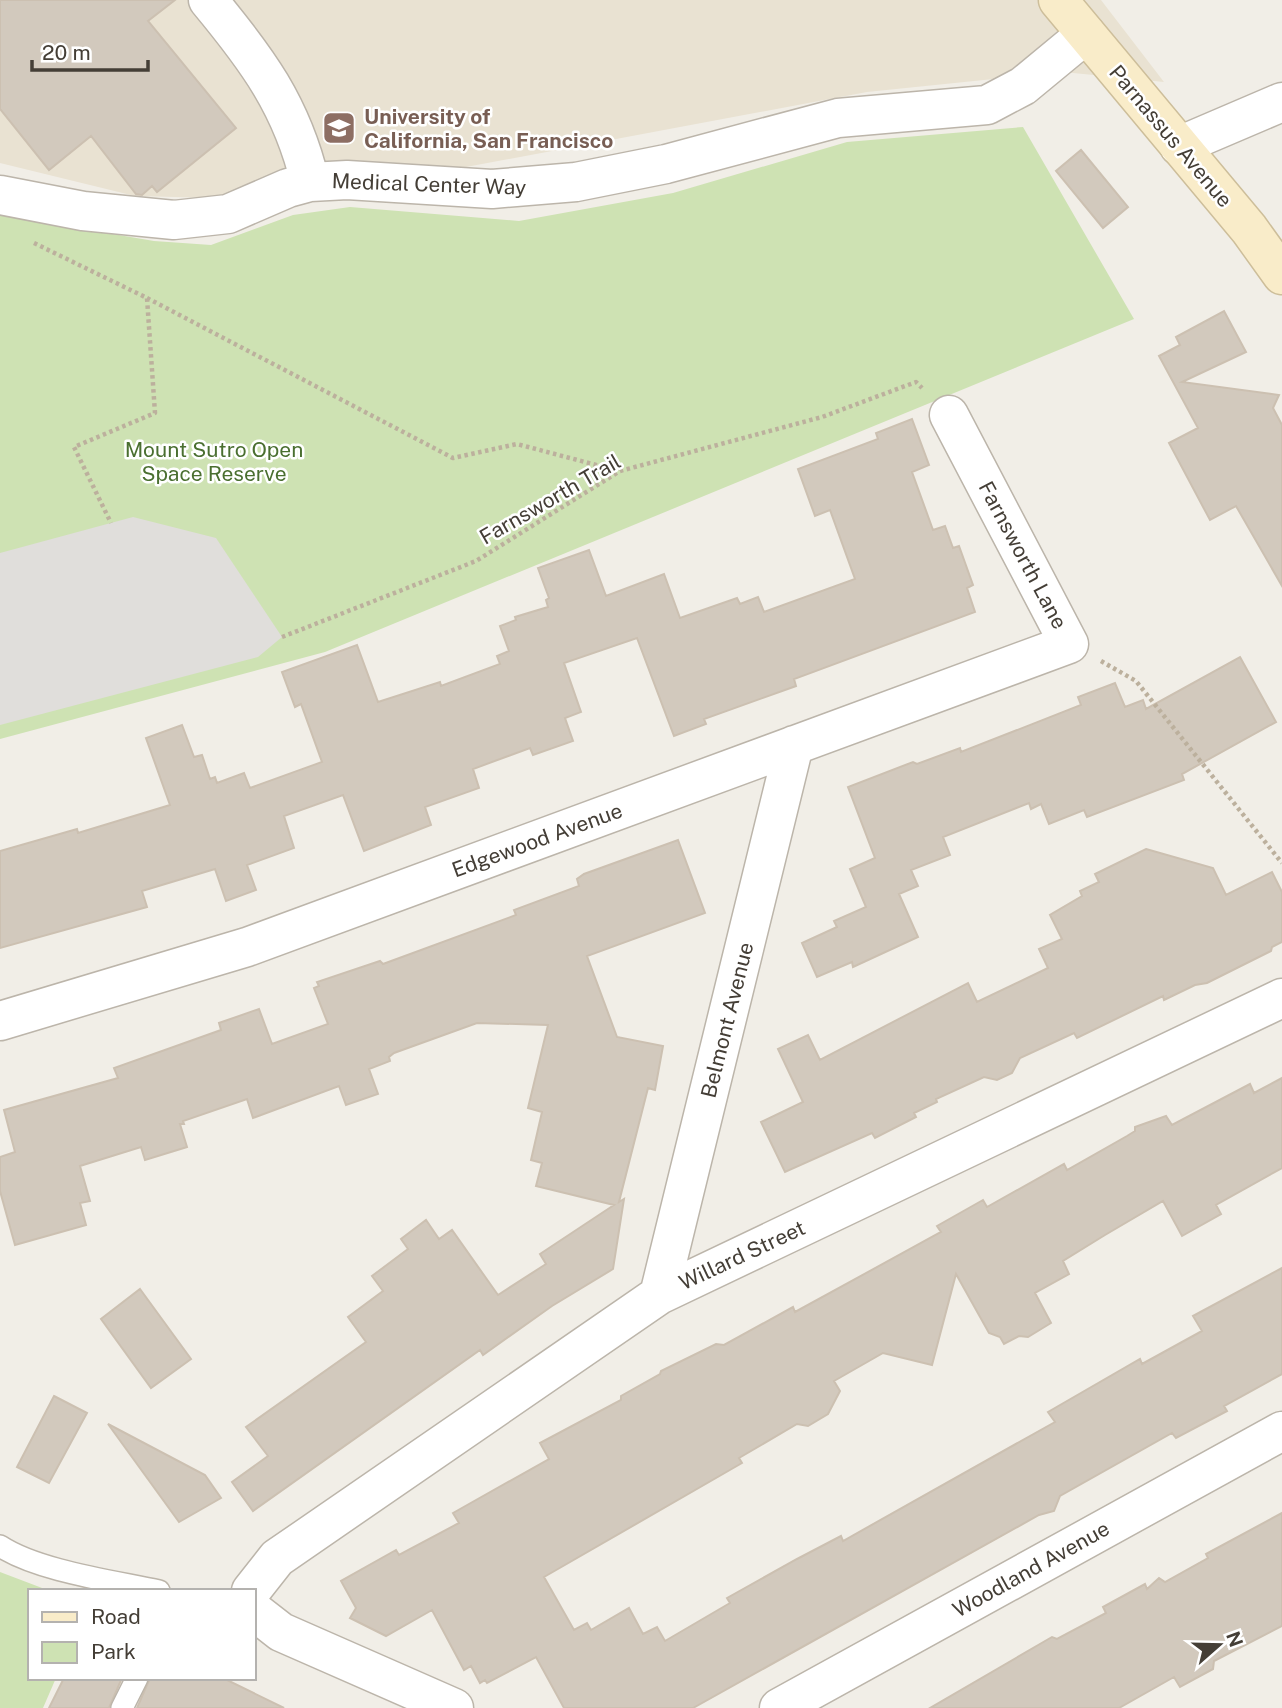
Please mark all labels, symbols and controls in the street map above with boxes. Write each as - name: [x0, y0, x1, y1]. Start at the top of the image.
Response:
- scale bar: [32, 28, 147, 72]
- text: 20 m: [42, 40, 91, 65]
- street label: Parnassus Avenue: [1104, 60, 1238, 212]
- place label: University of California, San Francisco: [364, 104, 613, 153]
- school or university icon: University of California, San Francisco: [320, 109, 358, 147]
- street label: Medical Center Way: [331, 168, 527, 200]
- park label: Mount Sutro Open Space Reserve: [125, 437, 303, 486]
- street label: Farnsworth Trail: [475, 448, 625, 550]
- street label: Farnsworth Lane: [974, 477, 1072, 633]
- street label: Edgewood Avenue: [448, 798, 626, 882]
- street label: Belmont Avenue: [696, 940, 758, 1100]
- street label: Willard Street: [675, 1215, 809, 1295]
- street label: Woodland Avenue: [948, 1516, 1114, 1622]
- legend: [28, 1589, 256, 1680]
- text: Road: [91, 1604, 141, 1629]
- north arrow: [1184, 1610, 1254, 1680]
- text: N: [1222, 1628, 1248, 1650]
- text: Park: [91, 1639, 136, 1664]

